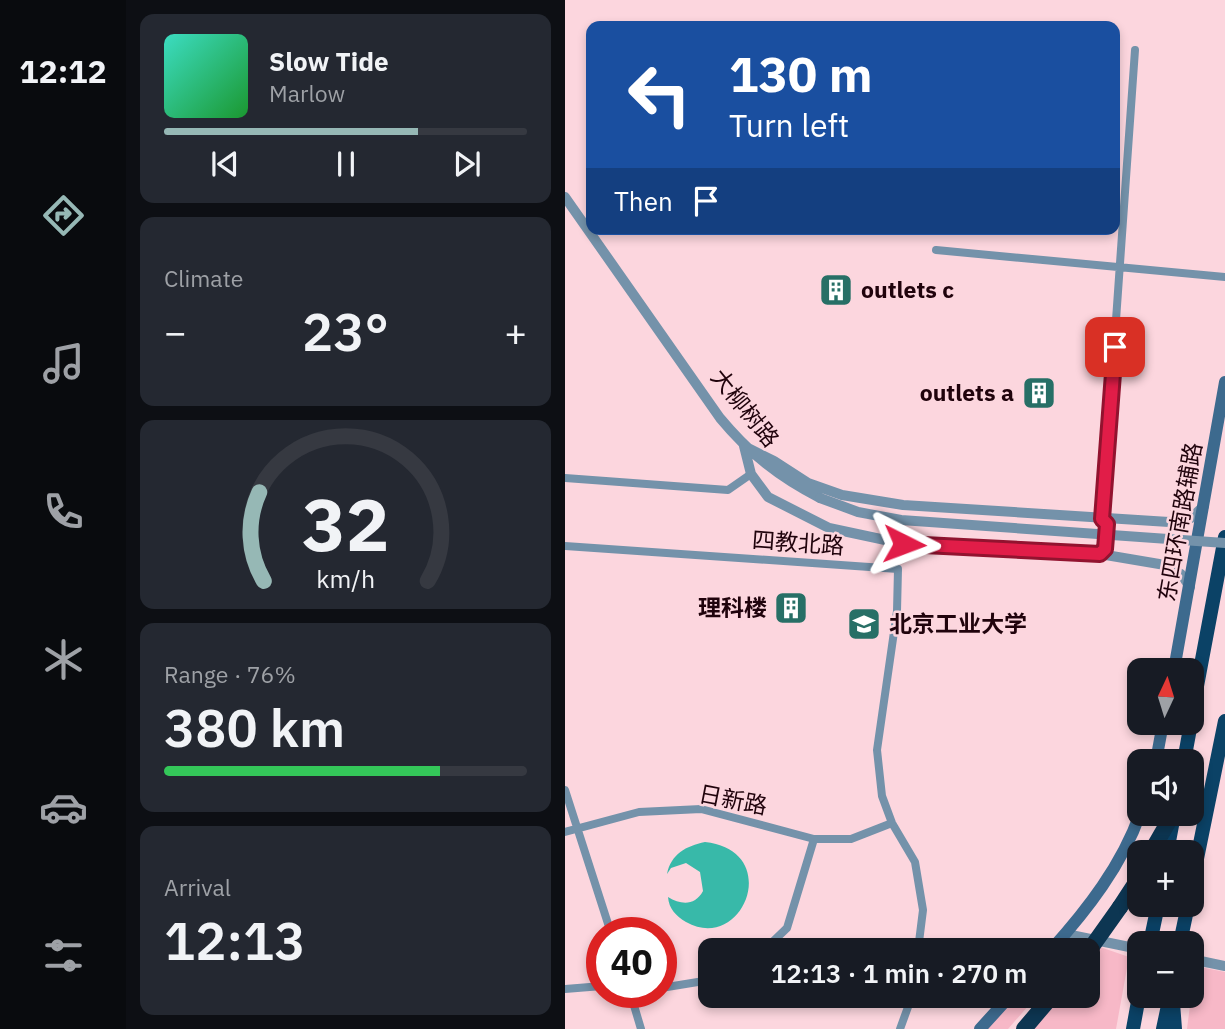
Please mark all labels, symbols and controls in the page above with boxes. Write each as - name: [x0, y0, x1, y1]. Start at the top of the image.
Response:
- text: 130 m: [729, 42, 873, 105]
- text: Slow Tide: [269, 44, 389, 78]
- icon: left: [614, 49, 705, 140]
- text: 12:12: [19, 50, 107, 92]
- text: Marlow: [269, 78, 345, 108]
- text: Turn left: [729, 104, 849, 146]
- icon: previous: [206, 145, 244, 183]
- icon: pause: [327, 145, 365, 183]
- icon: next: [448, 145, 486, 183]
- icon: arrive: [687, 182, 725, 220]
- text: Then: [614, 184, 673, 218]
- icon: directions: [39, 191, 88, 240]
- text: Climate: [164, 263, 243, 293]
- building icon: outlets c: [817, 271, 855, 309]
- place label: outlets c: [861, 274, 954, 304]
- text: 23°: [302, 298, 389, 365]
- text: −: [164, 307, 187, 356]
- text: +: [504, 307, 527, 356]
- pin: [1085, 317, 1145, 377]
- icon: arrive: [1096, 328, 1134, 366]
- icon: music: [39, 339, 88, 388]
- street label: 大柳树路: [705, 362, 786, 453]
- building icon: outlets a: [1020, 374, 1058, 412]
- place label: outlets a: [920, 377, 1014, 407]
- street label: 东四环南路辅路: [1150, 440, 1208, 604]
- text: 32: [302, 476, 389, 571]
- icon: phone: [39, 487, 88, 536]
- position arrow: [867, 507, 941, 581]
- street label: 四教北路: [751, 524, 845, 560]
- text: km/h: [316, 561, 375, 594]
- building icon: 理科楼: [772, 589, 810, 627]
- place label: 理科楼: [698, 592, 767, 622]
- school or university icon: 北京工业大学: [845, 605, 883, 643]
- place label: 北京工业大学: [889, 608, 1027, 638]
- icon: climate: [39, 635, 88, 684]
- north arrow: [1127, 658, 1204, 735]
- map controls: [1127, 658, 1204, 1008]
- text: Range · 76%: [164, 659, 296, 689]
- text: 380 km: [164, 694, 345, 761]
- button: sound: [1127, 749, 1204, 826]
- street label: 日新路: [696, 778, 770, 820]
- icon: car: [39, 783, 88, 832]
- button: +: [1127, 840, 1204, 917]
- text: Arrival: [164, 872, 231, 902]
- text: 12:13: [164, 907, 305, 974]
- speed limit sign: 40: [586, 917, 677, 1008]
- icon: filters: [39, 931, 88, 980]
- button: −: [1127, 931, 1204, 1008]
- text: 12:13 · 1 min · 270 m: [771, 956, 1027, 990]

